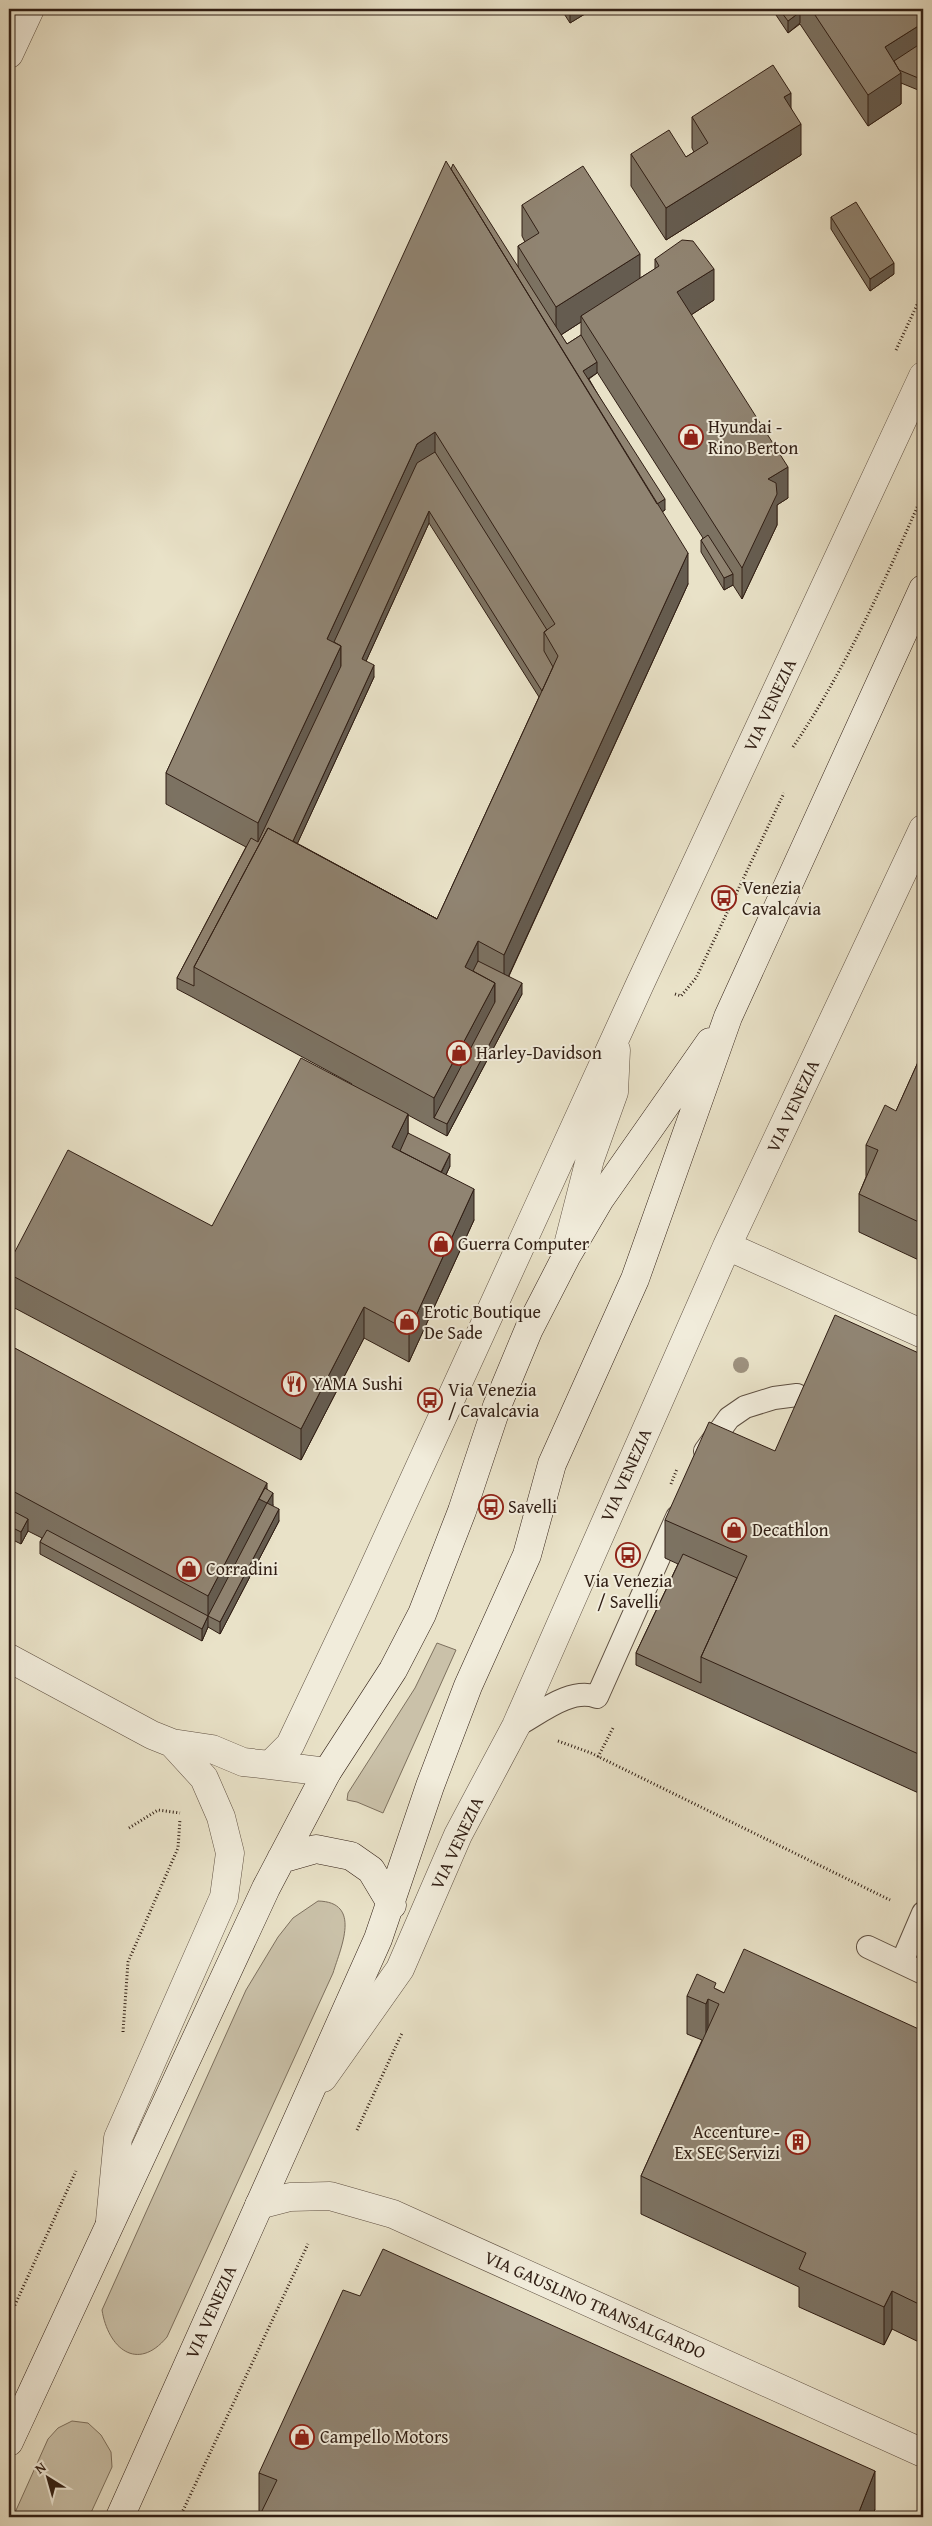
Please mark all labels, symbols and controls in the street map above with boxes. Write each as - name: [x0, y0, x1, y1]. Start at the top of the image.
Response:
- place label: Hyundai - Rino Berton: [708, 413, 798, 461]
- shop icon: Hyundai - Rino Berton: [678, 424, 704, 450]
- street label: VIA VENEZIA: [736, 654, 803, 756]
- place label: Venezia Cavalcavia: [742, 874, 821, 922]
- bus stop icon: Venezia Cavalcavia: [711, 885, 737, 911]
- place label: Harley-Davidson: [476, 1039, 602, 1066]
- shop icon: Harley-Davidson: [446, 1040, 472, 1066]
- street label: VIA VENEZIA: [759, 1055, 826, 1157]
- place label: Guerra Computer: [458, 1230, 590, 1257]
- shop icon: Guerra Computer: [428, 1231, 454, 1257]
- place label: Erotic Boutique De Sade: [424, 1298, 541, 1346]
- shop icon: Erotic Boutique De Sade: [394, 1309, 420, 1335]
- place label: YAMA Sushi: [312, 1370, 403, 1397]
- restaurant icon: YAMA Sushi: [281, 1371, 307, 1397]
- place label: Via Venezia / Cavalcavia: [448, 1376, 540, 1424]
- bus stop icon: Via Venezia / Cavalcavia: [417, 1387, 443, 1413]
- street label: VIA VENEZIA: [593, 1424, 658, 1526]
- place label: Savelli: [508, 1493, 557, 1520]
- bus stop icon: Savelli: [478, 1494, 504, 1520]
- place label: Decathlon: [752, 1516, 829, 1543]
- shop icon: Decathlon: [721, 1517, 747, 1543]
- bus stop icon: Via Venezia / Savelli: [615, 1542, 641, 1568]
- place label: Corradini: [206, 1555, 278, 1582]
- shop icon: Corradini: [176, 1556, 202, 1582]
- place label: Via Venezia / Savelli: [584, 1567, 673, 1615]
- street label: VIA VENEZIA: [423, 1792, 490, 1894]
- place label: Accenture - Ex SEC Servizi: [675, 2118, 780, 2166]
- building icon: Accenture - Ex SEC Servizi: [785, 2129, 811, 2155]
- street label: VIA GAUSLINO TRANSALGARDO: [480, 2243, 710, 2366]
- street label: VIA VENEZIA: [178, 2261, 243, 2363]
- place label: Campello Motors: [320, 2423, 448, 2450]
- shop icon: Campello Motors: [289, 2424, 315, 2450]
- north arrow: [22, 2454, 72, 2504]
- text: N: [30, 2456, 50, 2478]

